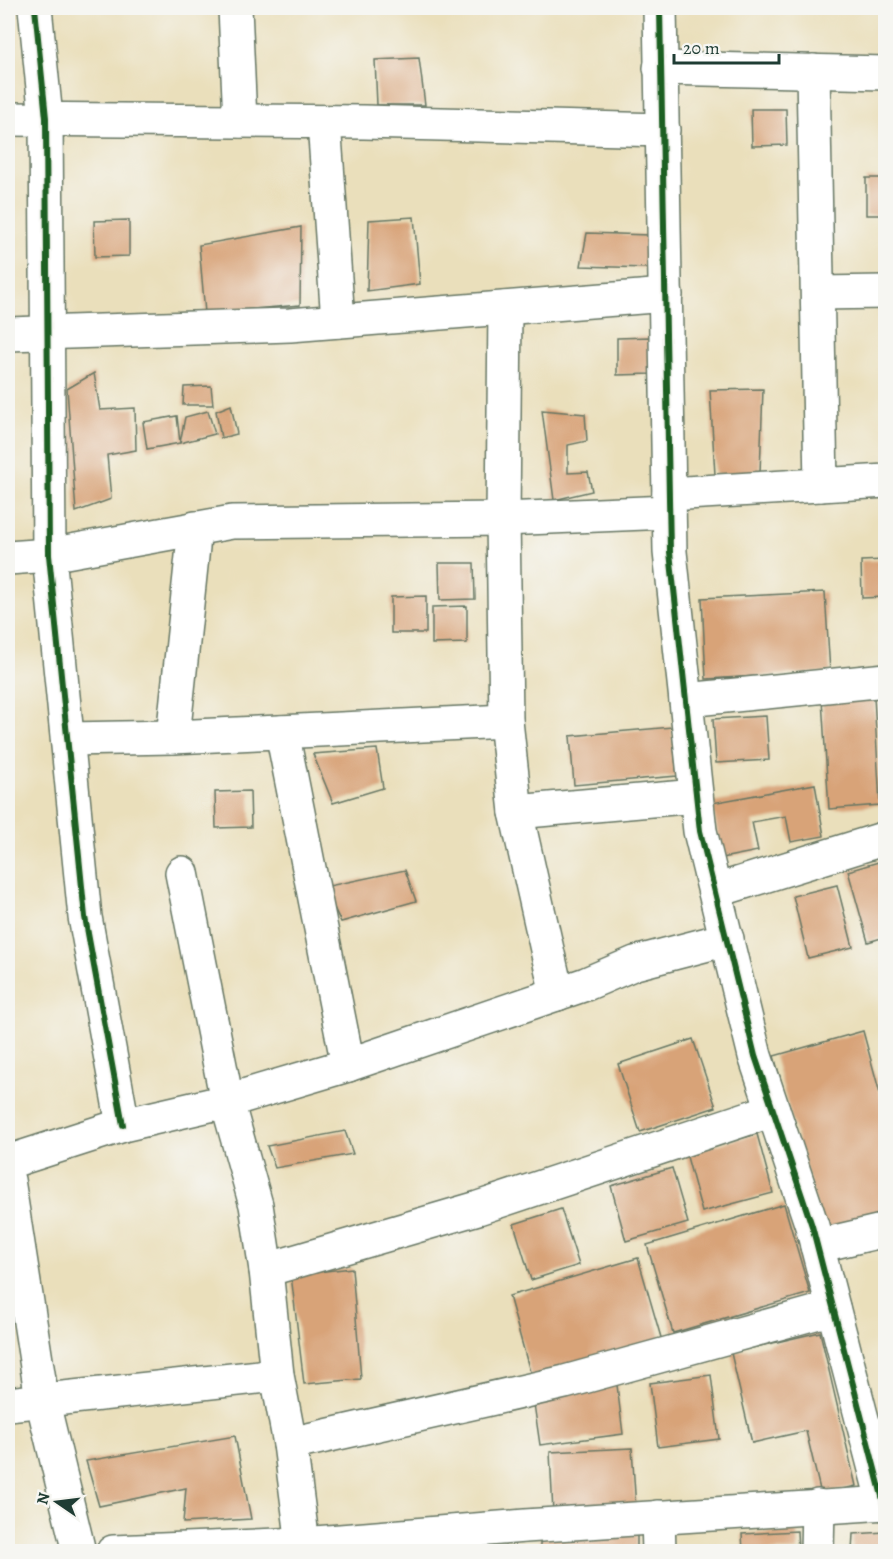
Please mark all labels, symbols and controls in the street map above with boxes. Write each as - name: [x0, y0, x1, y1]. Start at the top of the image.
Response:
- scale bar: [674, 27, 779, 65]
- text: 20 m: [683, 36, 720, 60]
- north arrow: [27, 1472, 87, 1532]
- text: N: [31, 1490, 56, 1507]

